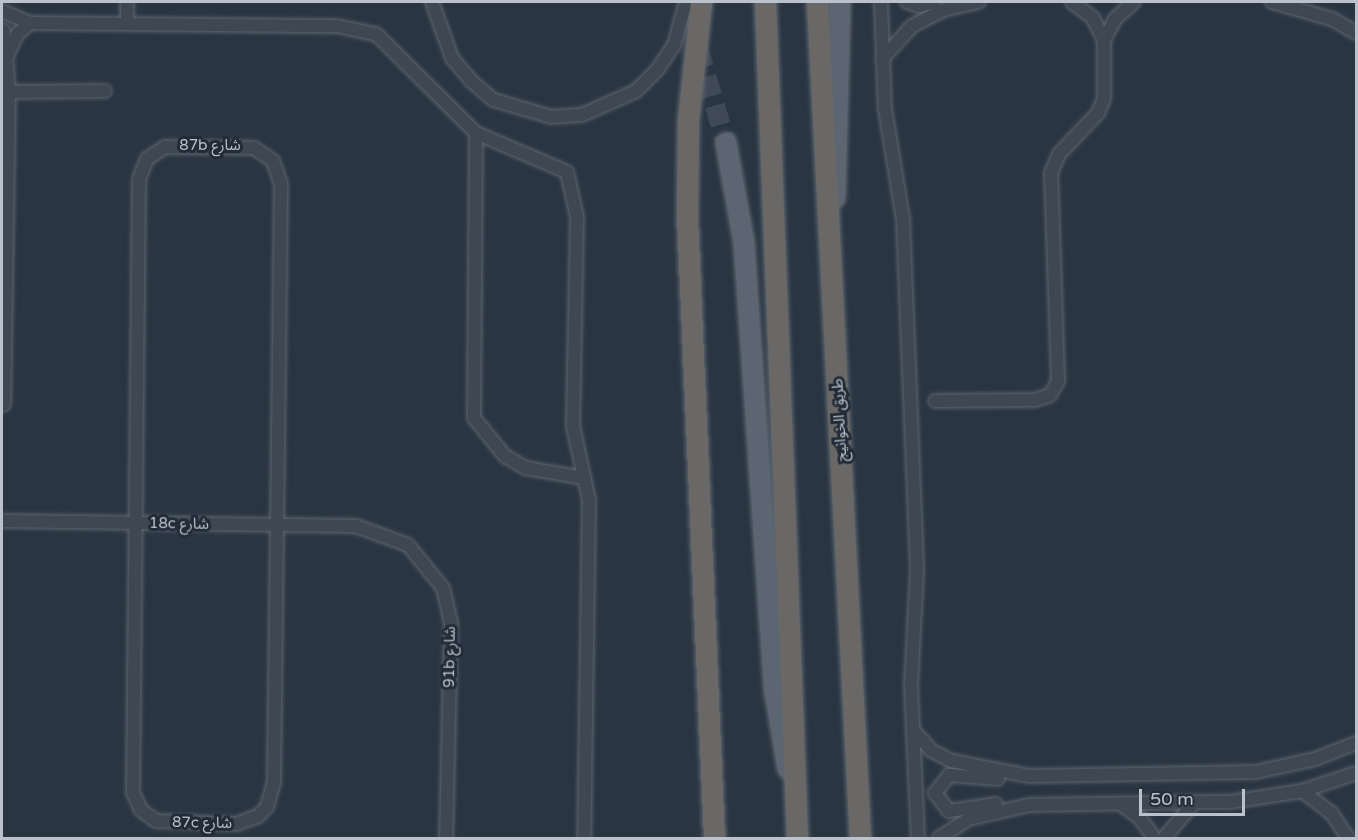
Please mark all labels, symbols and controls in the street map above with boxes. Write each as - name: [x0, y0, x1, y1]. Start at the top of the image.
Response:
- street label: 87b شارع: [179, 137, 241, 155]
- street label: طريق الخوانيج: [829, 378, 851, 462]
- street label: 18c شارع: [149, 514, 209, 534]
- street label: 91b شارع: [440, 626, 460, 688]
- scale bar: [1142, 777, 1248, 815]
- text: 50 m: [1150, 788, 1194, 810]
- street label: 87c شارع: [172, 813, 232, 833]

